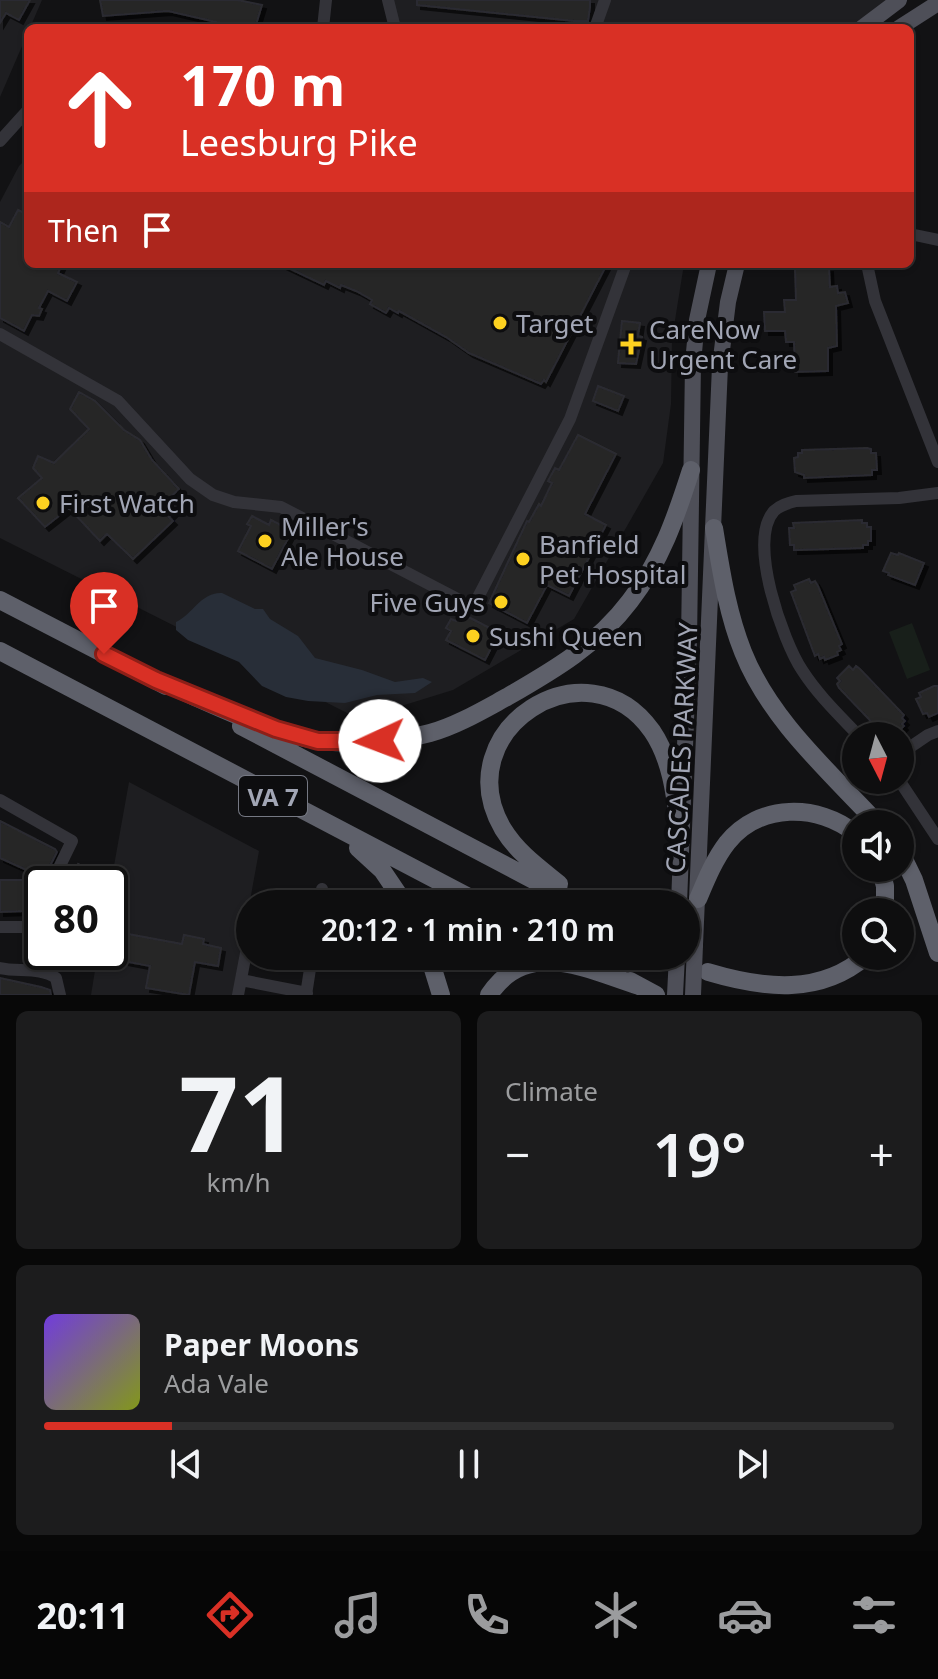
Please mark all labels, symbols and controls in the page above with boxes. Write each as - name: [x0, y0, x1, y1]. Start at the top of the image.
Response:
- text: 170 m: [180, 46, 345, 122]
- icon: ahead: [48, 56, 152, 160]
- text: Leesburg Pike: [180, 118, 418, 167]
- icon: arrive: [135, 208, 179, 252]
- text: Then: [48, 210, 119, 251]
- place label: Target: [516, 305, 593, 341]
- place label: CareNow Urgent Care: [649, 311, 797, 377]
- marker: Target: [491, 314, 509, 332]
- marker: CareNow Urgent Care: [620, 333, 642, 355]
- place label: First Watch: [59, 485, 195, 521]
- marker: First Watch: [34, 494, 52, 512]
- place label: Miller's Ale House: [281, 508, 404, 574]
- place label: Banfield Pet Hospital: [539, 526, 686, 592]
- marker: Miller's Ale House: [256, 532, 274, 550]
- marker: Banfield Pet Hospital: [514, 550, 532, 568]
- pin: [70, 572, 138, 654]
- icon: arrive: [82, 584, 126, 628]
- place label: Five Guys: [369, 584, 485, 620]
- marker: Five Guys: [492, 593, 510, 611]
- place label: Sushi Queen: [489, 618, 643, 654]
- street label: CASCADES PARKWAY: [656, 621, 706, 874]
- marker: Sushi Queen: [464, 627, 482, 645]
- position arrow: [338, 699, 422, 783]
- north arrow: [842, 722, 914, 794]
- map controls: [842, 722, 914, 970]
- road number: VA 7: [239, 776, 307, 816]
- button: sound: [842, 810, 914, 882]
- speed limit sign: 80: [24, 866, 128, 970]
- button: search: [842, 898, 914, 970]
- text: 20:12 · 1 min · 210 m: [321, 909, 615, 950]
- text: 71: [179, 1041, 298, 1182]
- text: Climate: [505, 1073, 598, 1109]
- text: 19°: [652, 1113, 747, 1195]
- text: −: [505, 1124, 530, 1184]
- text: +: [869, 1124, 894, 1184]
- text: km/h: [207, 1164, 270, 1200]
- text: Paper Moons: [164, 1324, 359, 1365]
- text: Ada Vale: [164, 1365, 269, 1401]
- icon: previous: [164, 1442, 208, 1486]
- icon: pause: [447, 1442, 491, 1486]
- icon: next: [730, 1442, 774, 1486]
- icon: directions: [202, 1587, 258, 1643]
- icon: music: [330, 1587, 386, 1643]
- icon: phone: [459, 1587, 515, 1643]
- icon: climate: [588, 1587, 644, 1643]
- icon: car: [717, 1587, 773, 1643]
- icon: filters: [846, 1587, 902, 1643]
- text: 20:11: [36, 1591, 129, 1640]

